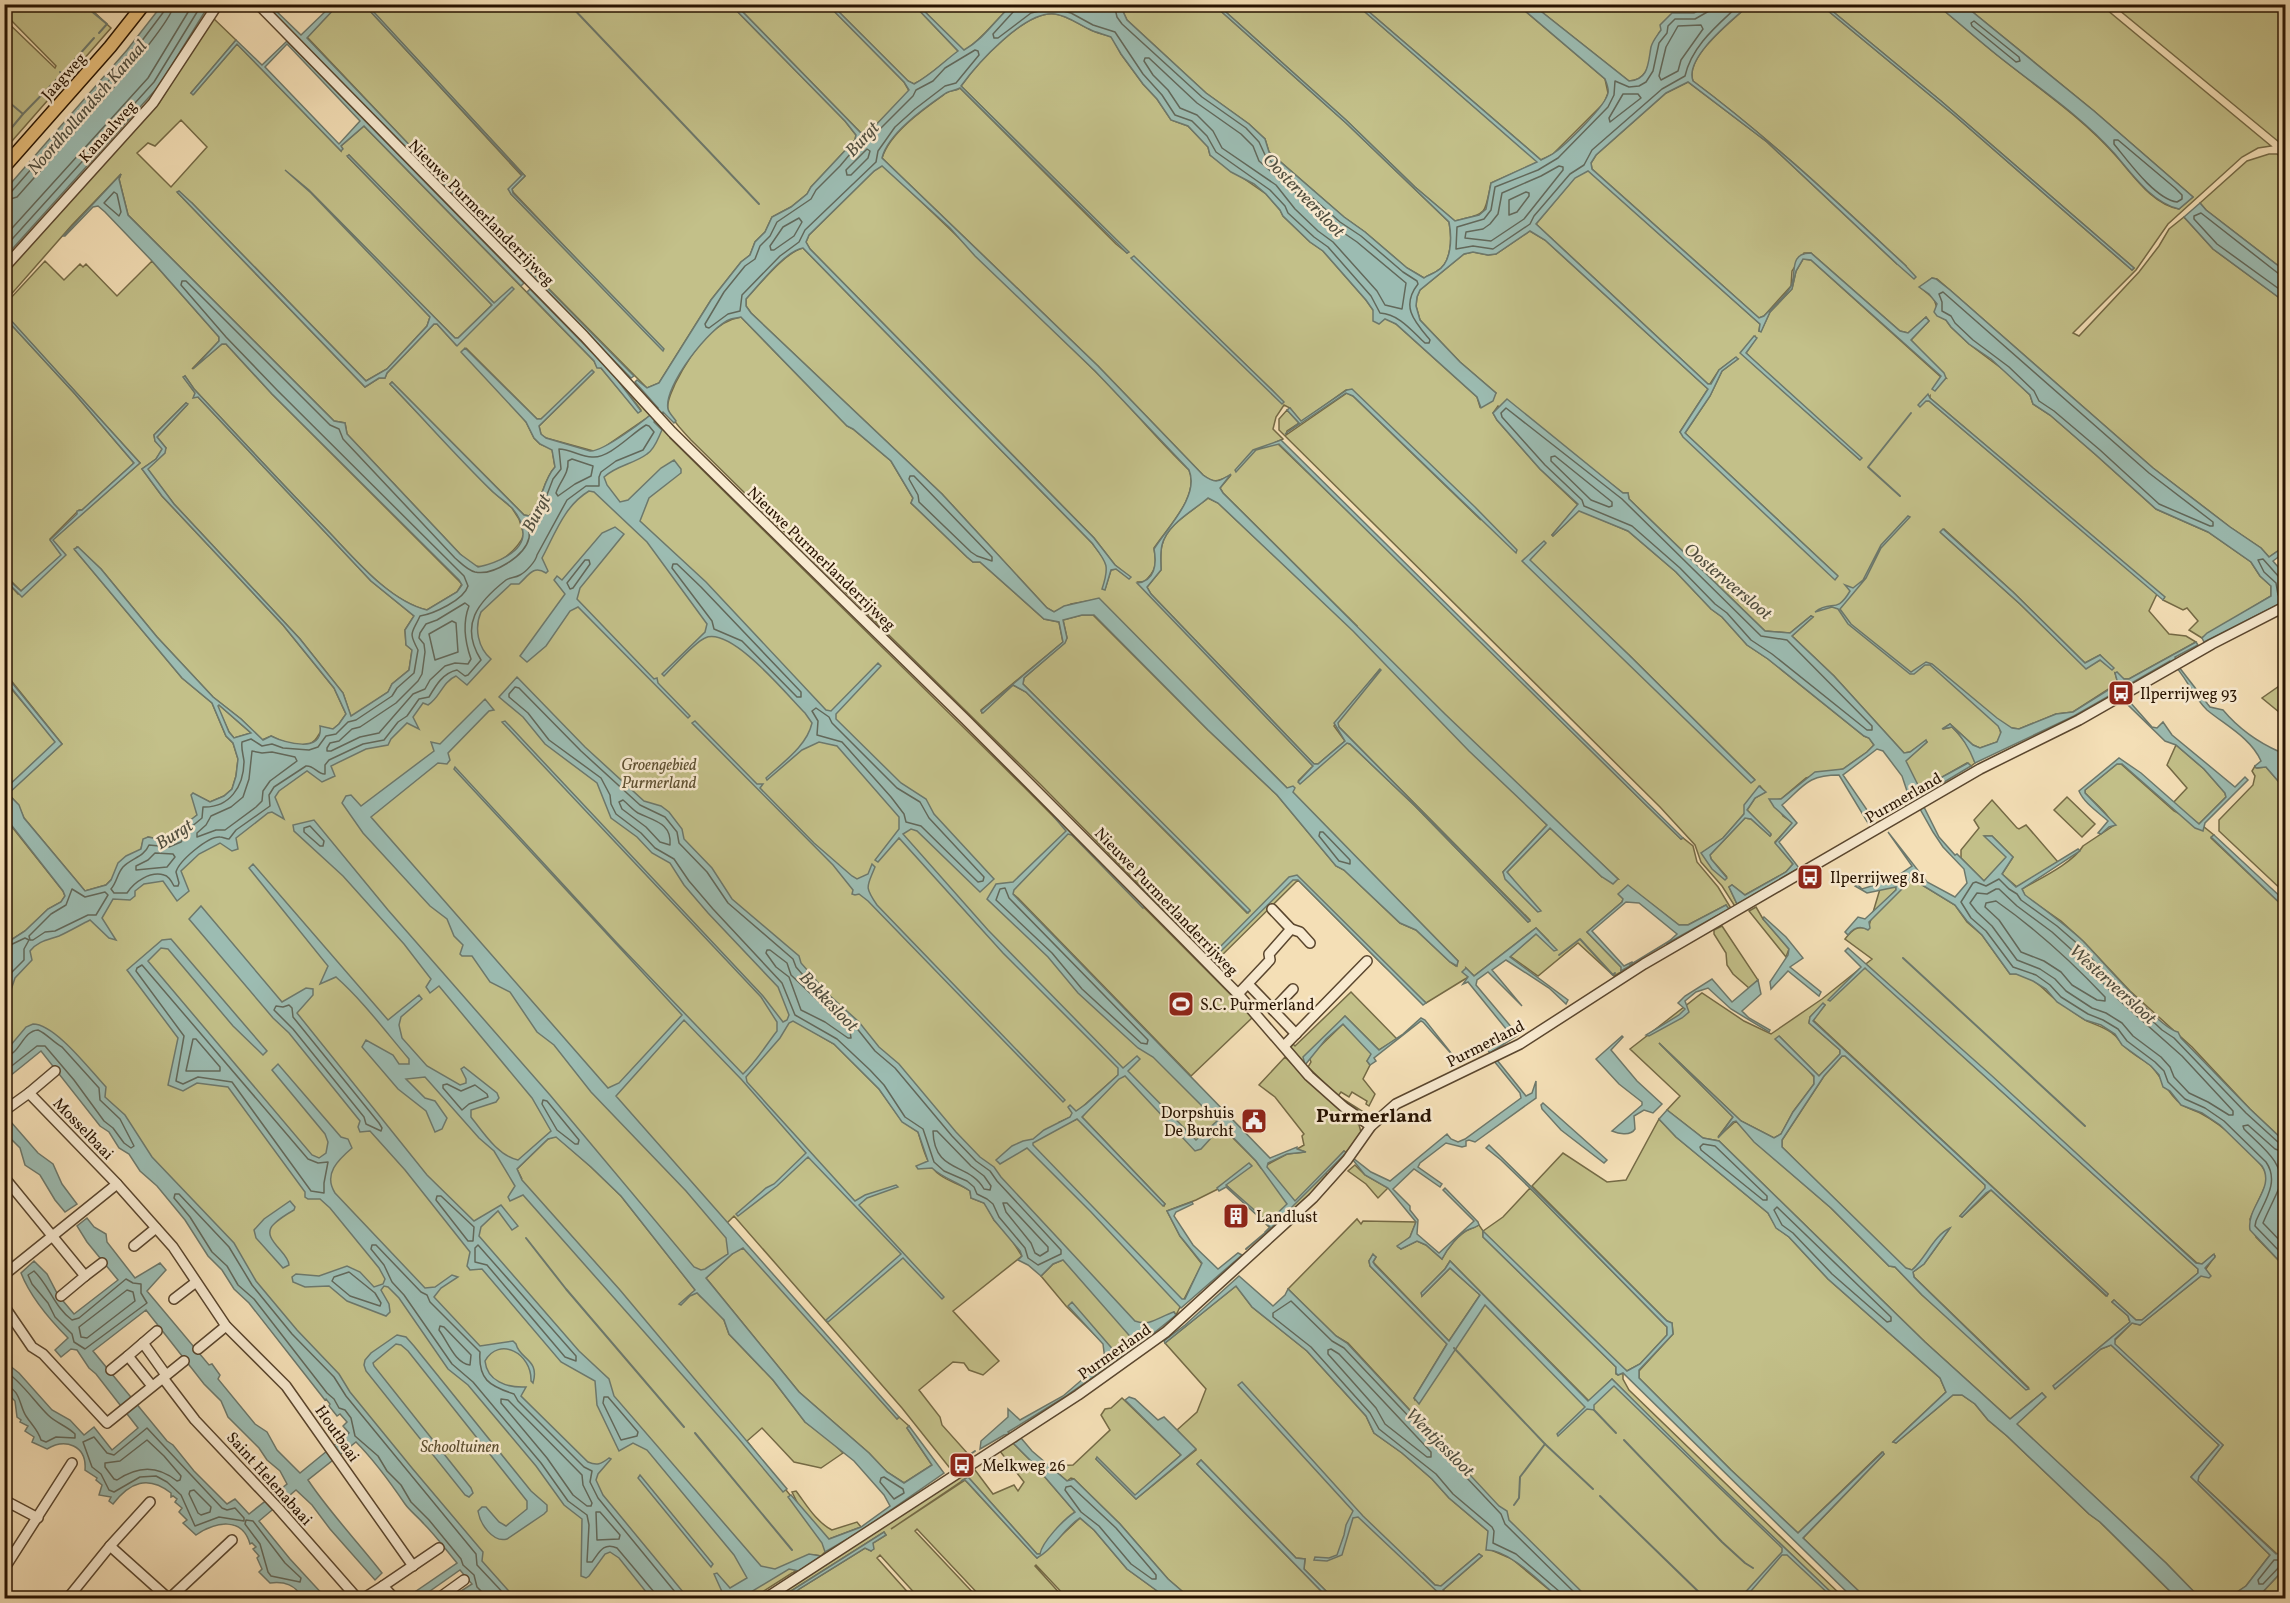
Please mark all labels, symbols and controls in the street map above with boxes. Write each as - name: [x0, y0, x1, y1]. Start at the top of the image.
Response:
- water label: Noordhollandsch Kanaal: [23, 35, 154, 181]
- street label: Jaagweg: [37, 49, 92, 106]
- street label: Kanaalweg: [75, 96, 142, 168]
- water label: Burgt: [840, 116, 887, 163]
- street label: Nieuwe Purmerlanderrijweg: [403, 135, 559, 291]
- water label: Oosterveersloot: [1256, 148, 1350, 245]
- street label: Nieuwe Purmerlanderrijweg: [741, 482, 900, 636]
- water label: Burgt: [517, 489, 558, 537]
- water label: Oosterveersloot: [1678, 538, 1777, 627]
- bus stop icon: Ilperrijweg 93: [2106, 678, 2136, 708]
- place label: Ilperrijweg 93: [2140, 684, 2237, 706]
- park label: Groengebied Purmerland: [621, 755, 697, 795]
- street label: Purmerland: [1862, 768, 1946, 829]
- water label: Burgt: [151, 813, 199, 856]
- street label: Nieuwe Purmerlanderrijweg: [1089, 823, 1243, 982]
- bus stop icon: Ilperrijweg 81: [1795, 862, 1825, 892]
- place label: Ilperrijweg 81: [1830, 868, 1925, 890]
- water label: Westerveersloot: [2063, 939, 2162, 1032]
- water label: Bokkesloot: [793, 966, 864, 1039]
- sports icon: S.C. Purmerland: [1166, 989, 1196, 1019]
- place label: S.C. Purmerland: [1200, 995, 1315, 1017]
- street label: Purmerland: [1443, 1016, 1529, 1074]
- street label: Mosselbaai: [47, 1093, 118, 1165]
- place label: Dorpshuis De Burcht: [1161, 1103, 1234, 1143]
- district label: Purmerland: [1316, 1103, 1432, 1131]
- public building icon: Dorpshuis De Burcht: [1239, 1106, 1269, 1136]
- building icon: Landlust: [1221, 1201, 1251, 1231]
- place label: Landlust: [1256, 1207, 1318, 1229]
- street label: Purmerland: [1074, 1319, 1156, 1386]
- street label: Houtbaai: [309, 1401, 364, 1467]
- water label: Wentjessloot: [1399, 1403, 1480, 1484]
- street label: Saint Helenabaai: [221, 1428, 317, 1531]
- park label: Schooltuinen: [420, 1437, 500, 1459]
- bus stop icon: Melkweg 26: [947, 1450, 977, 1480]
- place label: Melkweg 26: [982, 1456, 1066, 1478]

